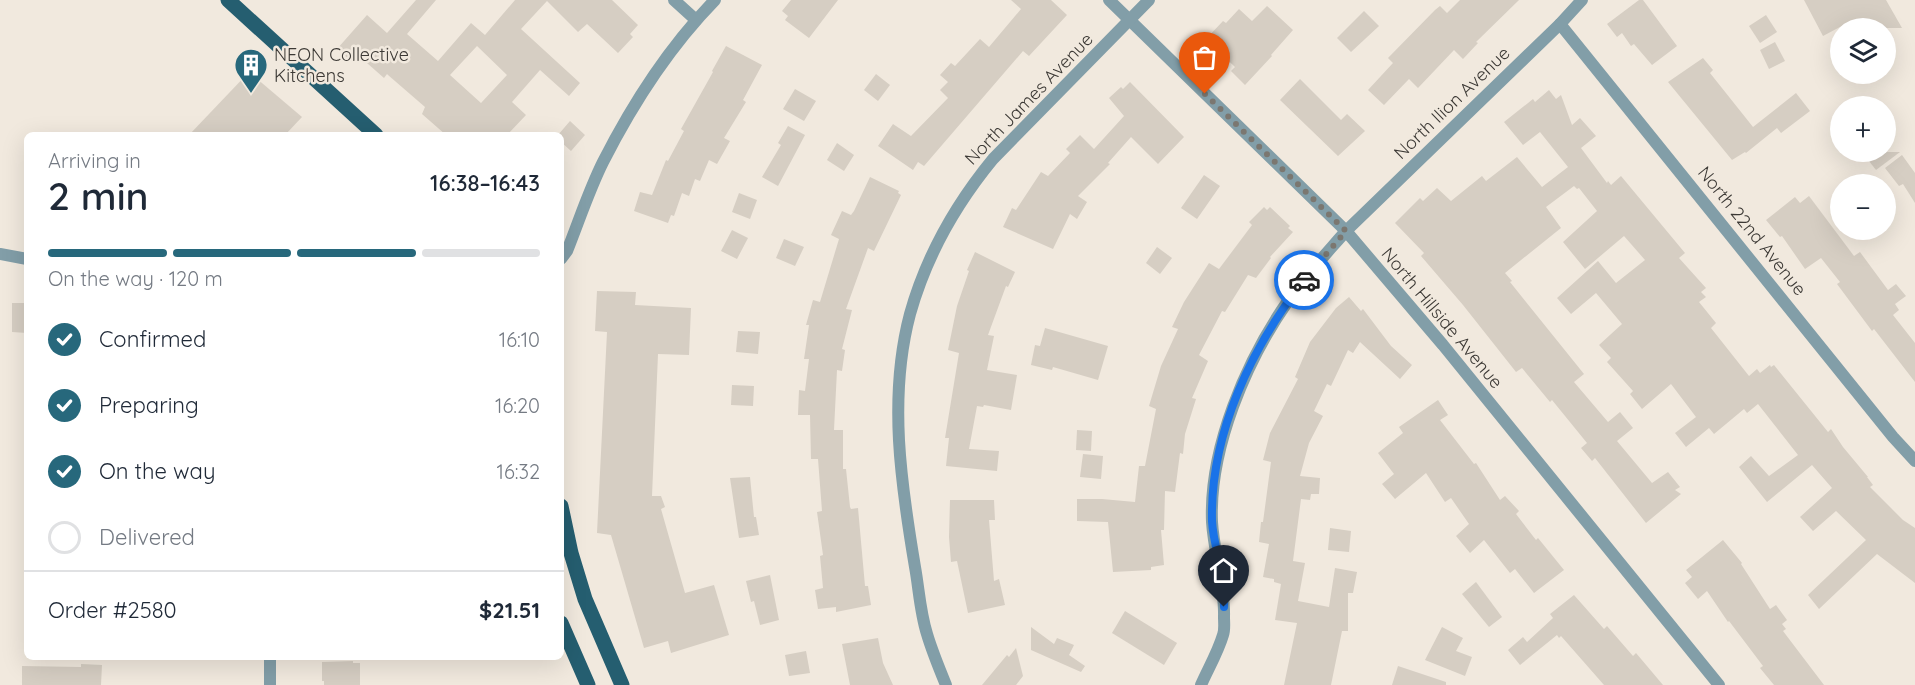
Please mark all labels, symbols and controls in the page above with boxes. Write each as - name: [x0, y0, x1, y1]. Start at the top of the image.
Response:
- map controls: [1830, 18, 1896, 240]
- button: layers: [1830, 18, 1896, 84]
- street label: North James Avenue: [960, 28, 1098, 170]
- pin: [1179, 32, 1230, 94]
- icon: bag: [1188, 41, 1221, 74]
- street label: North Ilion Avenue: [1389, 41, 1514, 164]
- place label: NEON Collective Kitchens: [274, 43, 409, 87]
- building icon: NEON Collective Kitchens: [233, 47, 269, 94]
- button: +: [1830, 96, 1896, 162]
- text: Arriving in: [48, 148, 141, 173]
- street label: North 22nd Avenue: [1693, 161, 1812, 300]
- text: 16:38–16:43: [430, 169, 540, 197]
- text: 2 min: [48, 171, 149, 220]
- button: −: [1830, 174, 1896, 240]
- street label: North Hillside Avenue: [1377, 242, 1508, 393]
- courier: [1274, 250, 1334, 310]
- icon: car: [1288, 264, 1321, 297]
- text: On the way · 120 m: [48, 266, 223, 291]
- icon: check: [48, 323, 81, 356]
- text: Confirmed: [99, 325, 206, 353]
- text: 16:10: [499, 327, 540, 352]
- icon: check: [48, 389, 81, 422]
- text: Preparing: [99, 391, 199, 419]
- text: 16:20: [495, 393, 540, 418]
- icon: check: [48, 455, 81, 488]
- text: On the way: [99, 457, 215, 485]
- text: 16:32: [497, 459, 540, 484]
- text: Delivered: [99, 523, 195, 551]
- pin: [1198, 545, 1249, 607]
- icon: home: [1207, 554, 1240, 587]
- text: Order #2580: [48, 596, 177, 624]
- text: $21.51: [479, 596, 540, 624]

